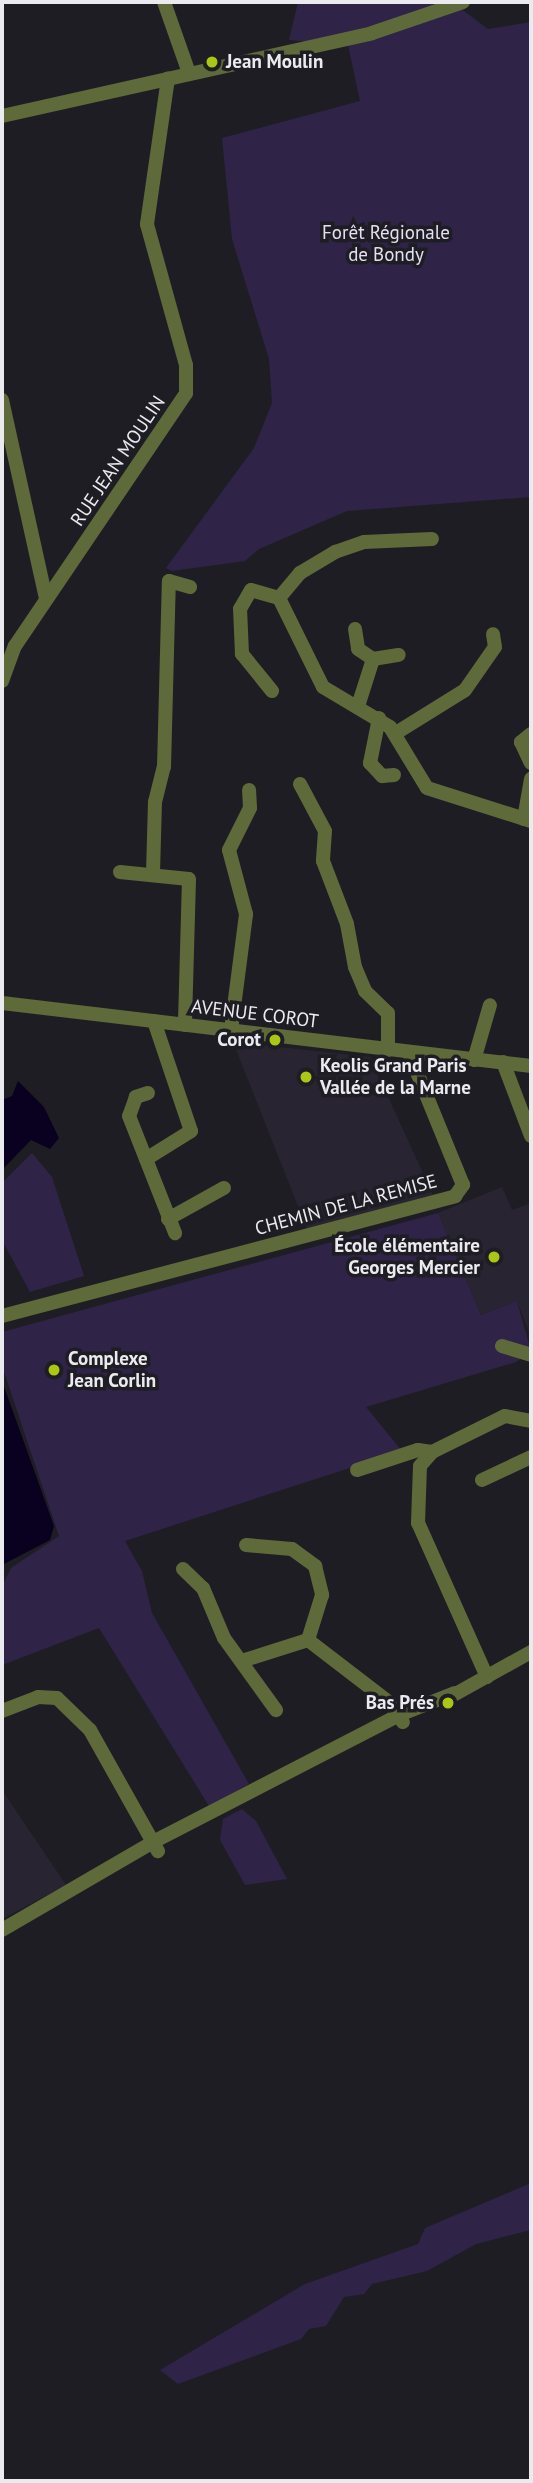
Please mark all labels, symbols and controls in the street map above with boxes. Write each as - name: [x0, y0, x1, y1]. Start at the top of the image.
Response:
- place label: Jean Moulin: [226, 51, 323, 73]
- marker: Jean Moulin: [204, 54, 220, 70]
- park label: Forêt Régionale de Bondy: [322, 222, 450, 266]
- street label: RUE JEAN MOULIN: [66, 392, 170, 530]
- street label: AVENUE COROT: [190, 995, 320, 1033]
- place label: Corot: [217, 1029, 261, 1051]
- marker: Corot: [267, 1032, 283, 1048]
- place label: Keolis Grand Paris Vallée de la Marne: [320, 1055, 471, 1099]
- marker: Keolis Grand Paris Vallée de la Marne: [298, 1069, 314, 1085]
- street label: CHEMIN DE LA REMISE: [252, 1170, 440, 1240]
- place label: École élémentaire Georges Mercier: [334, 1235, 480, 1279]
- marker: École élémentaire Georges Mercier: [486, 1249, 502, 1265]
- place label: Complexe Jean Corlin: [68, 1348, 156, 1392]
- marker: Complexe Jean Corlin: [46, 1362, 62, 1378]
- place label: Bas Prés: [366, 1692, 434, 1714]
- marker: Bas Prés: [440, 1695, 456, 1711]

